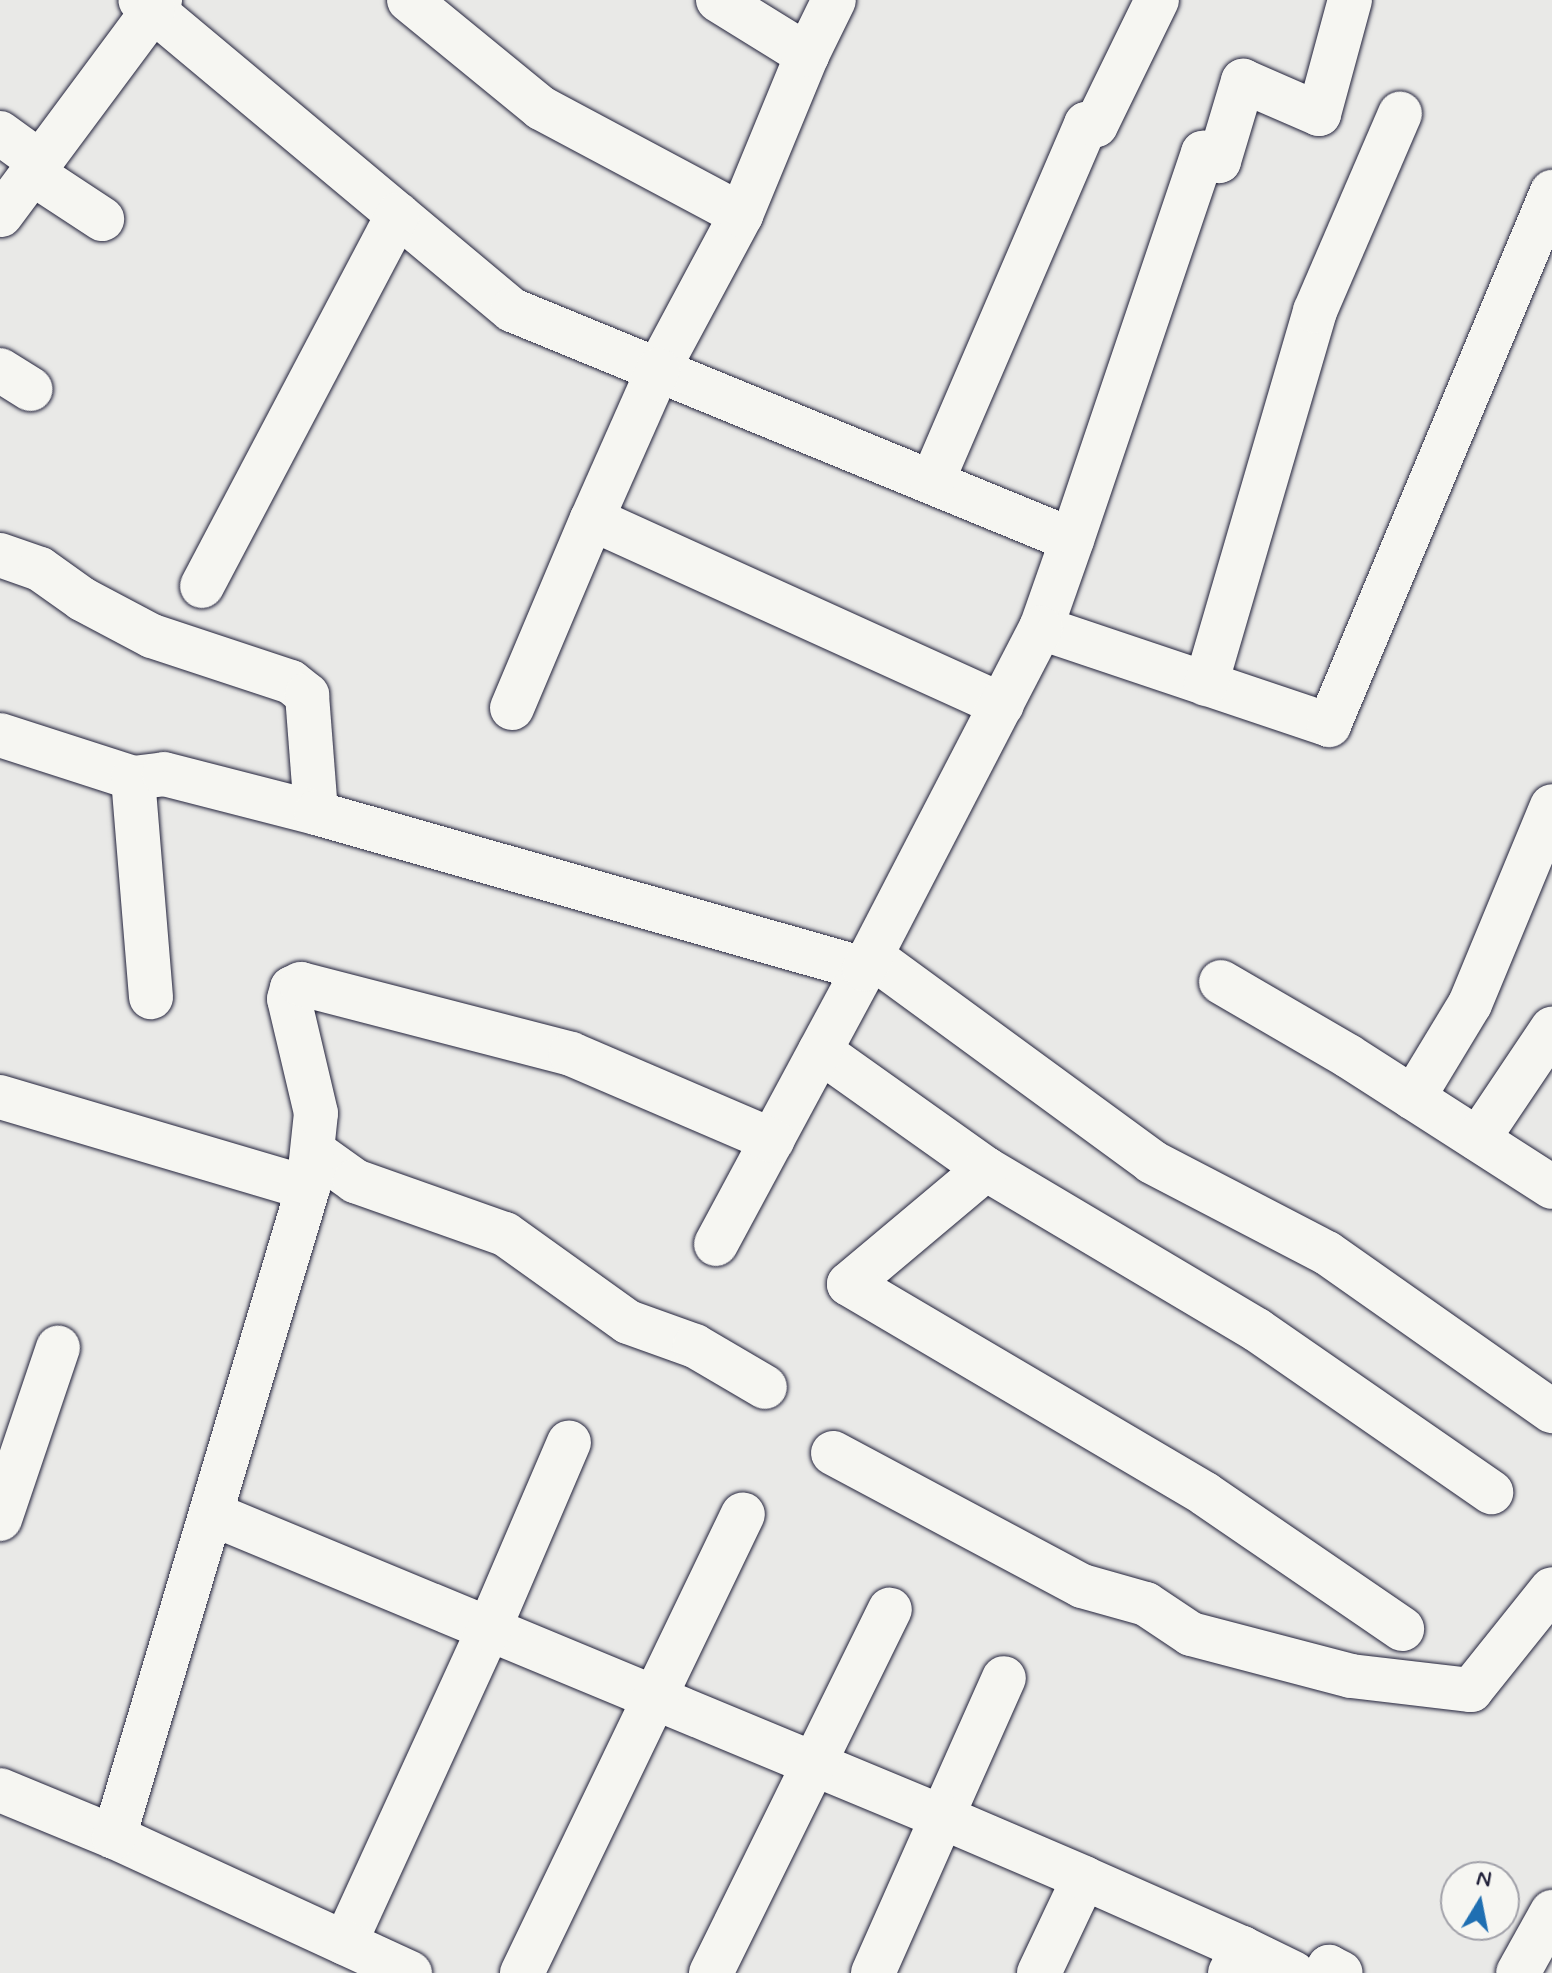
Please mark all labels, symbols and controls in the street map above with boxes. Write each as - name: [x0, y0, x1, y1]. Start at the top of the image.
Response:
- north arrow: [1440, 1861, 1520, 1941]
- text: N: [1474, 1864, 1493, 1894]

